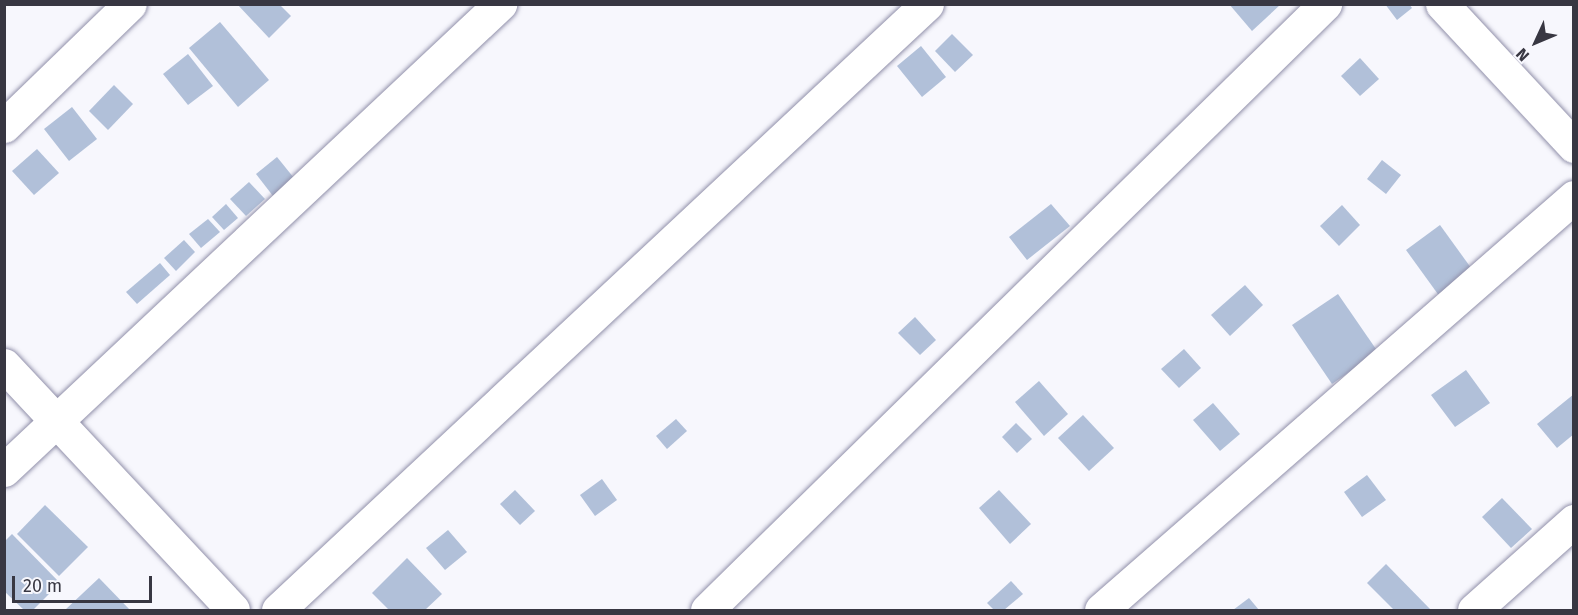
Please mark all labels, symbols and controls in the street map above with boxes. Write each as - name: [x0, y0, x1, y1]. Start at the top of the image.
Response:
- north arrow: [1506, 12, 1566, 72]
- text: N: [1512, 44, 1533, 65]
- scale bar: [15, 564, 154, 602]
- text: 20 m: [23, 575, 62, 597]

